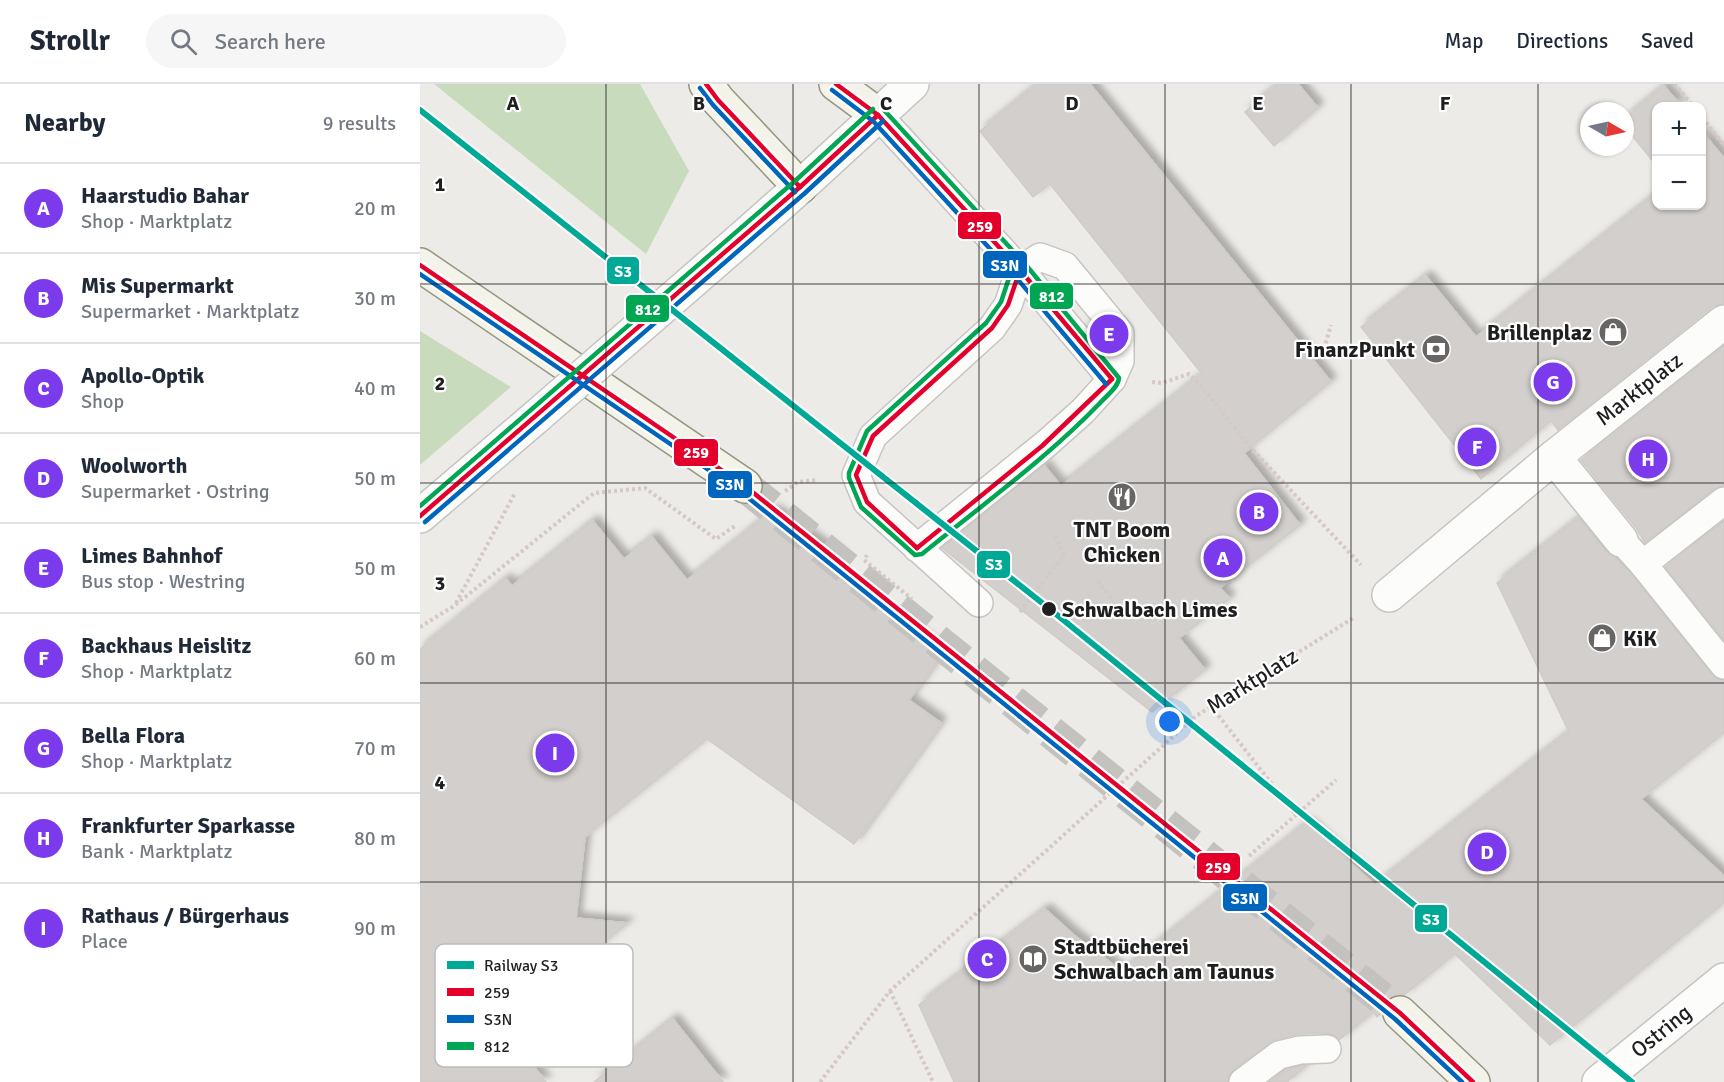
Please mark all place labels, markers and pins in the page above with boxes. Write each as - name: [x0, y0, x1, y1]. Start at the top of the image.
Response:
- pin: E: [1090, 312, 1128, 356]
- shop icon: Brillenplaz: [1597, 316, 1629, 348]
- place label: Brillenplaz: [1487, 319, 1592, 346]
- bank icon: FinanzPunkt: [1420, 333, 1452, 365]
- place label: FinanzPunkt: [1295, 336, 1415, 363]
- pin: G: [1534, 360, 1572, 404]
- pin: F: [1458, 424, 1496, 470]
- pin: H: [1628, 436, 1668, 482]
- restaurant icon: TNT Boom Chicken: [1106, 481, 1138, 513]
- pin: B: [1240, 490, 1278, 534]
- place label: TNT Boom Chicken: [1074, 516, 1171, 568]
- pin: A: [1204, 536, 1242, 580]
- place label: Schwalbach Limes: [1062, 596, 1238, 623]
- marker: Schwalbach Limes: [1040, 600, 1058, 618]
- shop icon: KiK: [1586, 622, 1618, 654]
- place label: KiK: [1623, 625, 1657, 652]
- pin: I: [536, 730, 574, 776]
- pin: D: [1468, 830, 1506, 874]
- place label: Stadtbücherei Schwalbach am Taunus: [1054, 933, 1274, 985]
- pin: C: [968, 936, 1006, 982]
- library icon: Stadtbücherei Schwalbach am Taunus: [1017, 943, 1049, 975]

